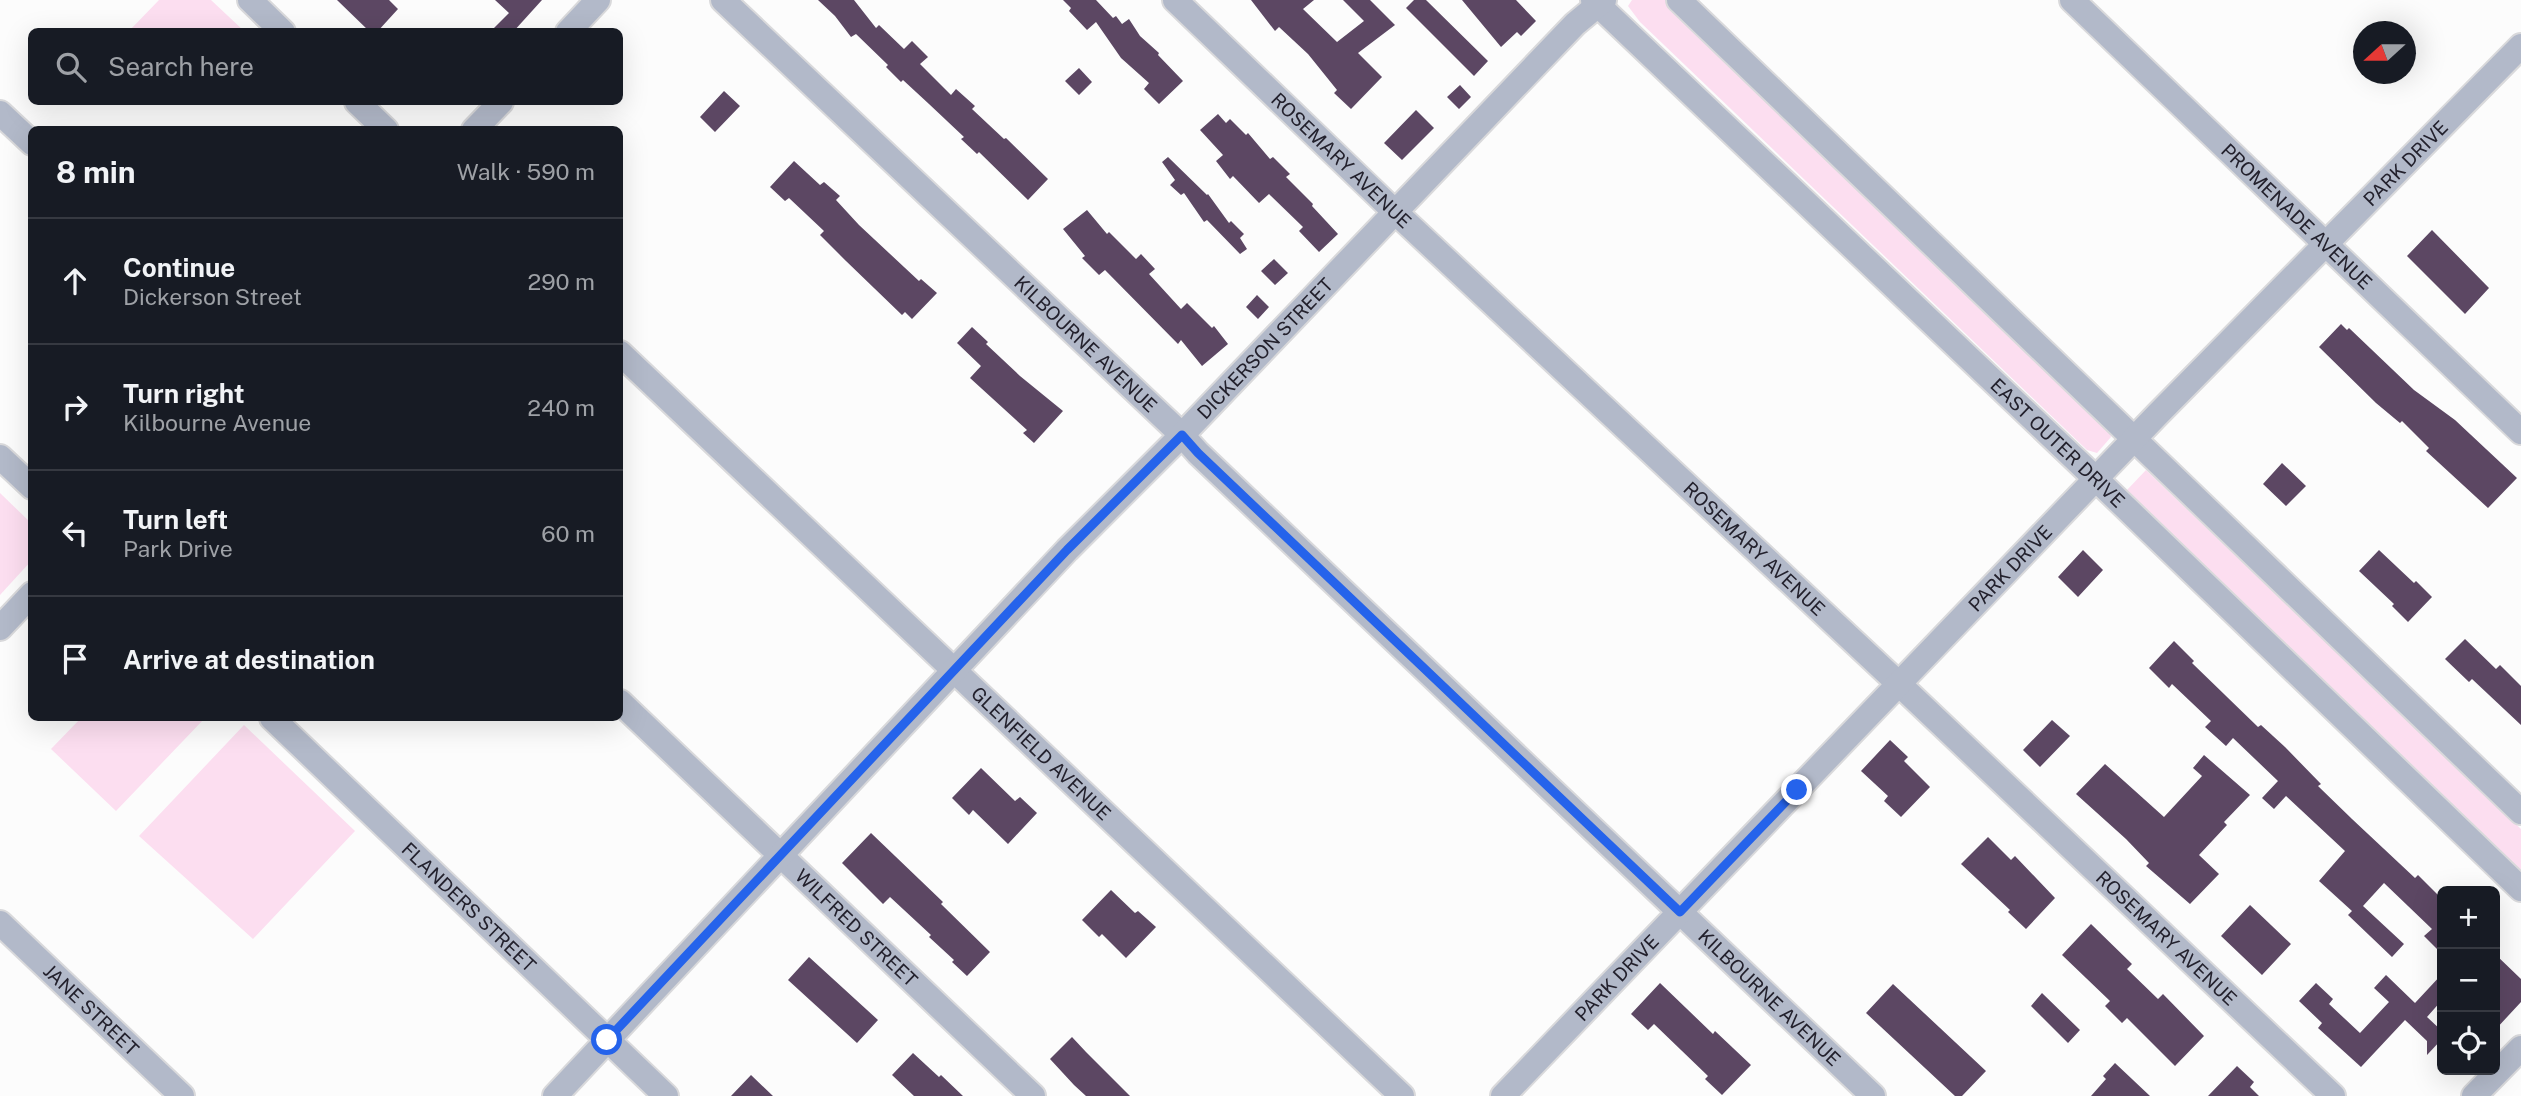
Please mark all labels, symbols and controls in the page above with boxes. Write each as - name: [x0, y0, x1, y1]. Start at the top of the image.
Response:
- north arrow: [2353, 21, 2416, 84]
- search box: [28, 28, 623, 105]
- icon: search: [52, 48, 90, 86]
- text: Search here: [108, 51, 254, 82]
- street label: ROSEMARY AVENUE: [1267, 88, 1416, 232]
- street label: PARK DRIVE: [2359, 116, 2452, 210]
- street label: PROMENADE AVENUE: [2217, 139, 2377, 294]
- text: 8 min: [56, 154, 136, 190]
- text: Walk · 590 m: [457, 158, 595, 185]
- text: Continue: [123, 252, 235, 283]
- icon: ahead: [56, 262, 94, 300]
- text: 290 m: [528, 268, 595, 295]
- street label: KILBOURNE AVENUE: [1010, 271, 1162, 417]
- street label: DICKERSON STREET: [1192, 273, 1337, 423]
- text: Dickerson Street: [123, 283, 302, 310]
- street label: EAST OUTER DRIVE: [1986, 374, 2129, 512]
- text: Turn right: [123, 378, 245, 409]
- icon: right: [56, 388, 94, 426]
- text: 240 m: [527, 394, 595, 421]
- text: Kilbourne Avenue: [123, 409, 311, 436]
- street label: ROSEMARY AVENUE: [1679, 477, 1830, 620]
- text: Turn left: [123, 504, 228, 535]
- icon: left: [56, 514, 94, 552]
- text: 60 m: [541, 520, 595, 547]
- street label: PARK DRIVE: [1964, 520, 2056, 616]
- text: Park Drive: [123, 535, 233, 562]
- icon: arrive: [56, 640, 94, 678]
- text: Arrive at destination: [123, 644, 375, 675]
- street label: GLENFIELD AVENUE: [967, 682, 1115, 825]
- route end: [1781, 774, 1812, 805]
- street label: FLANDERS STREET: [397, 838, 541, 976]
- street label: WILFRED STREET: [791, 864, 922, 991]
- street label: ROSEMARY AVENUE: [2092, 866, 2241, 1010]
- map controls: [2437, 886, 2500, 1075]
- button: +: [2437, 886, 2500, 949]
- street label: KILBOURNE AVENUE: [1694, 925, 1845, 1070]
- street label: PARK DRIVE: [1570, 930, 1663, 1025]
- button: −: [2437, 949, 2500, 1012]
- street label: JANE STREET: [39, 960, 143, 1060]
- button: locate: [2437, 1012, 2500, 1075]
- route start: [591, 1024, 622, 1055]

